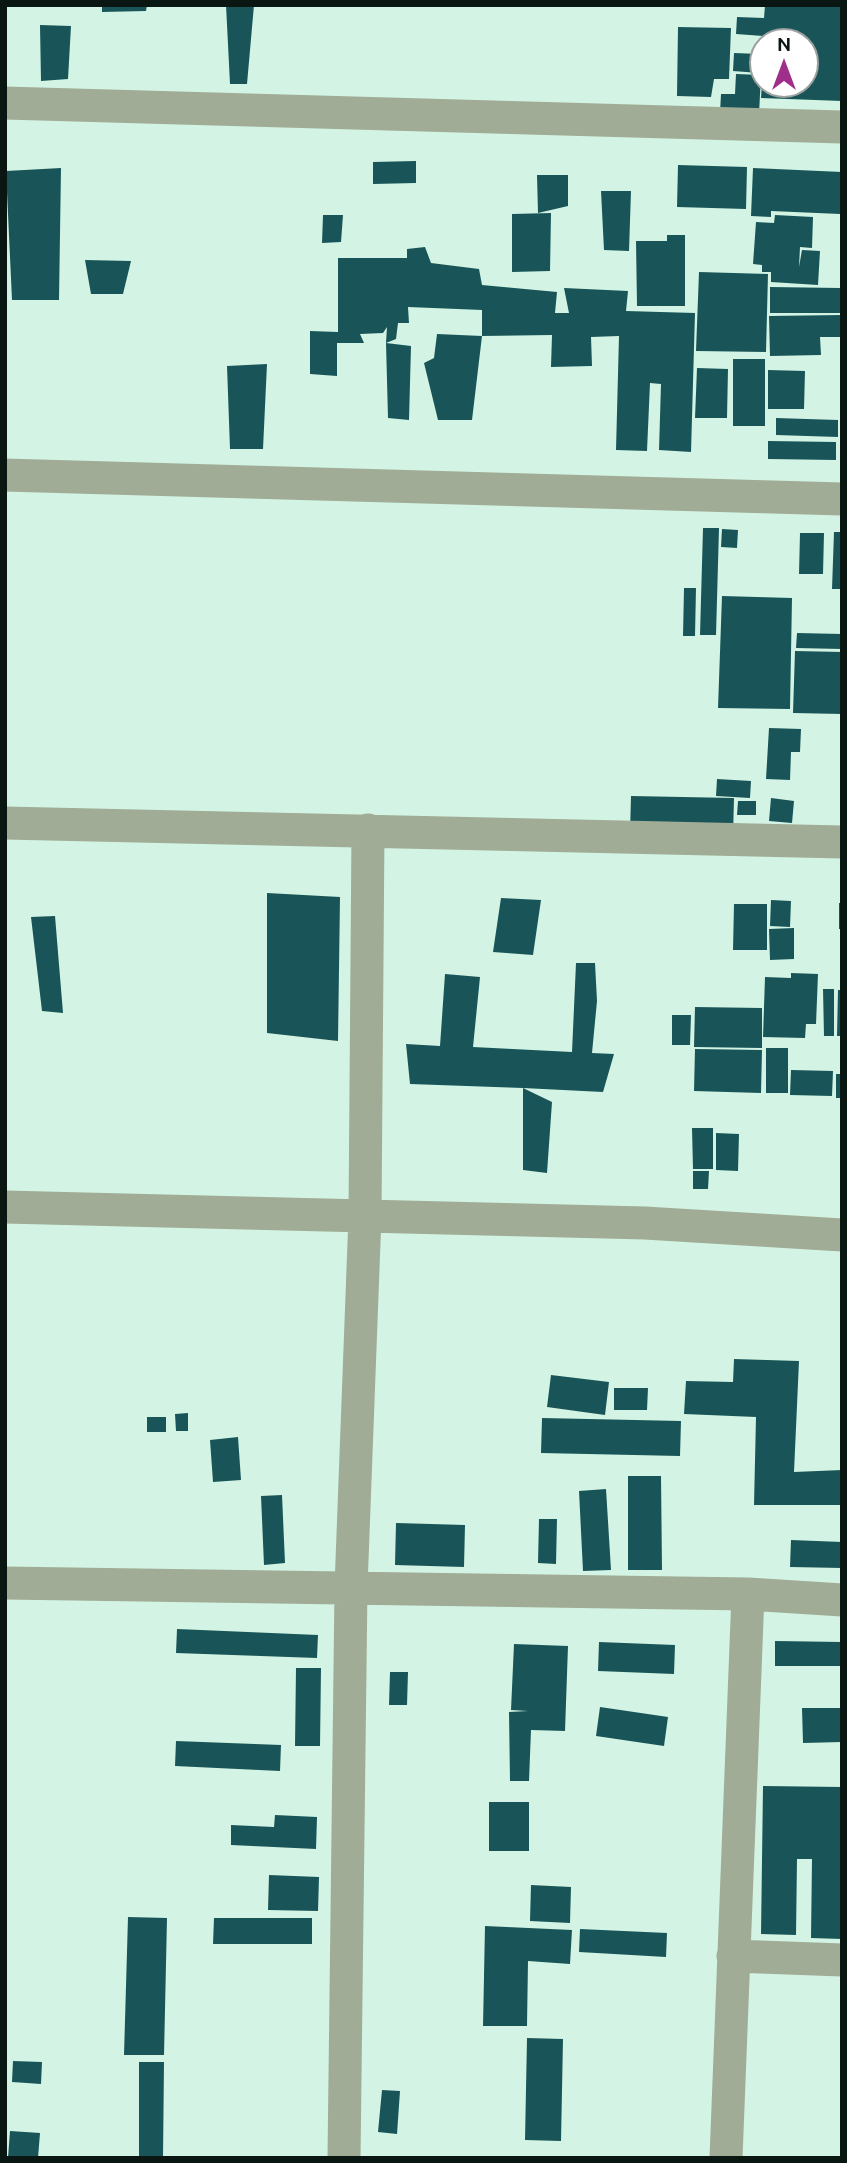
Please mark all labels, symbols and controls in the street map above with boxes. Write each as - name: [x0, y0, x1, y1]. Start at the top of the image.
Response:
- north arrow: [749, 28, 819, 98]
- text: N: [777, 33, 791, 55]

